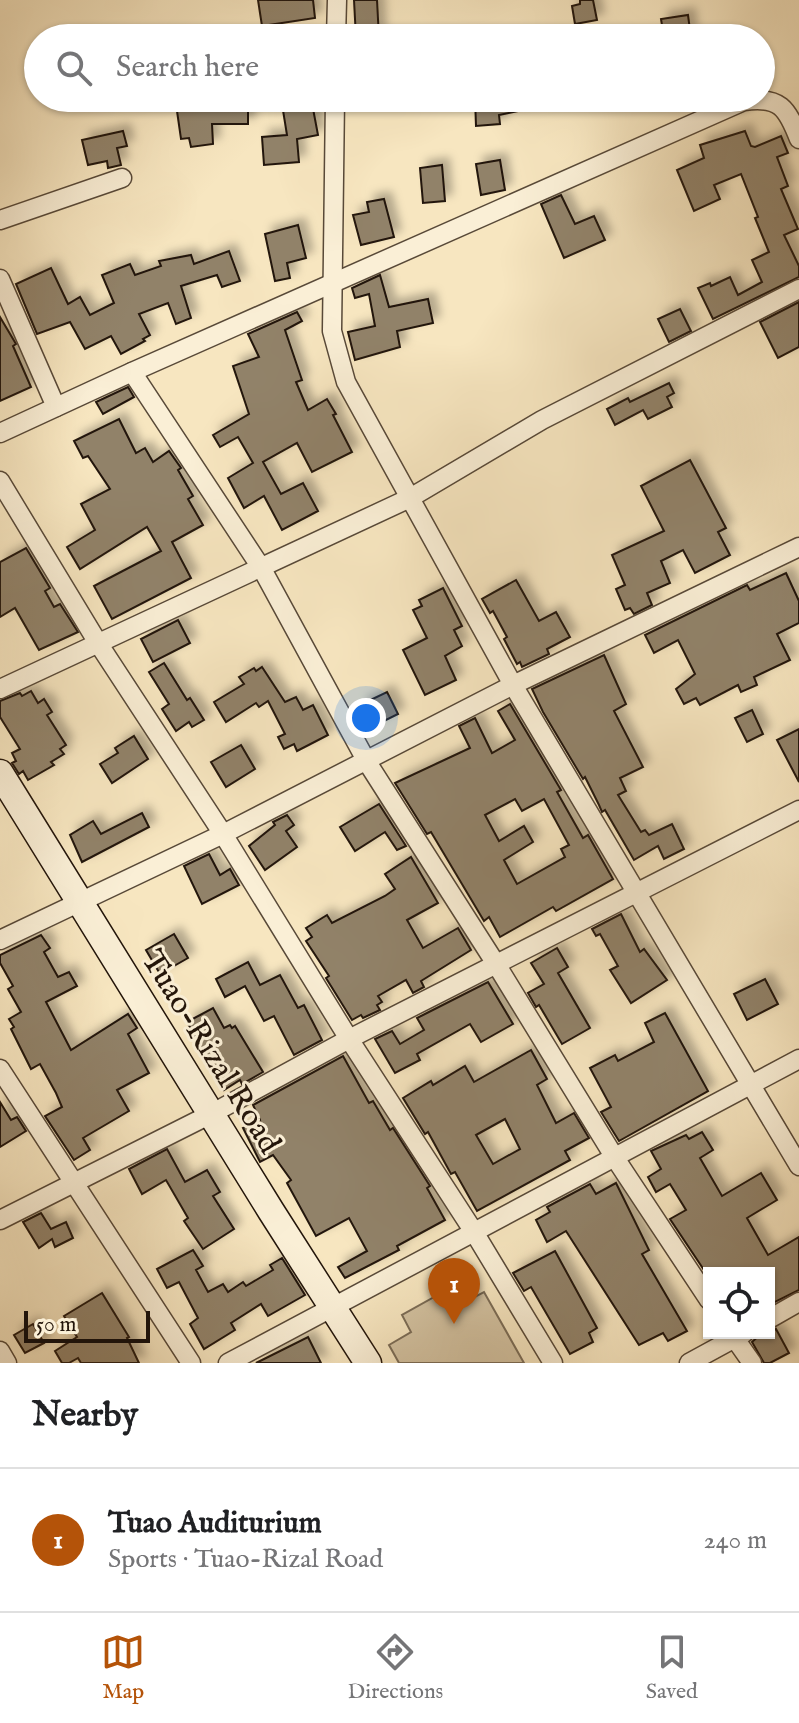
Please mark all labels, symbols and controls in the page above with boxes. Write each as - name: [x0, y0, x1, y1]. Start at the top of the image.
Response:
- search box: [24, 24, 775, 112]
- icon: search: [52, 46, 96, 90]
- text: Search here: [116, 49, 259, 87]
- your location: [346, 698, 386, 738]
- street label: Tuao-Rizal Road: [131, 943, 289, 1163]
- pin: 1: [428, 1258, 480, 1324]
- map controls: [703, 1267, 775, 1339]
- button: locate: [703, 1267, 775, 1339]
- scale bar: [24, 1307, 150, 1343]
- text: 50 m: [36, 1311, 77, 1339]
- text: Nearby: [32, 1394, 138, 1437]
- text: Tuao Auditurium: [108, 1505, 322, 1543]
- text: 1: [53, 1524, 63, 1557]
- text: 240 m: [704, 1524, 767, 1557]
- text: Sports · Tuao-Rizal Road: [108, 1543, 383, 1576]
- tab: Map: [101, 1630, 145, 1706]
- tab: Directions: [348, 1630, 443, 1706]
- tab: Saved: [646, 1630, 698, 1706]

